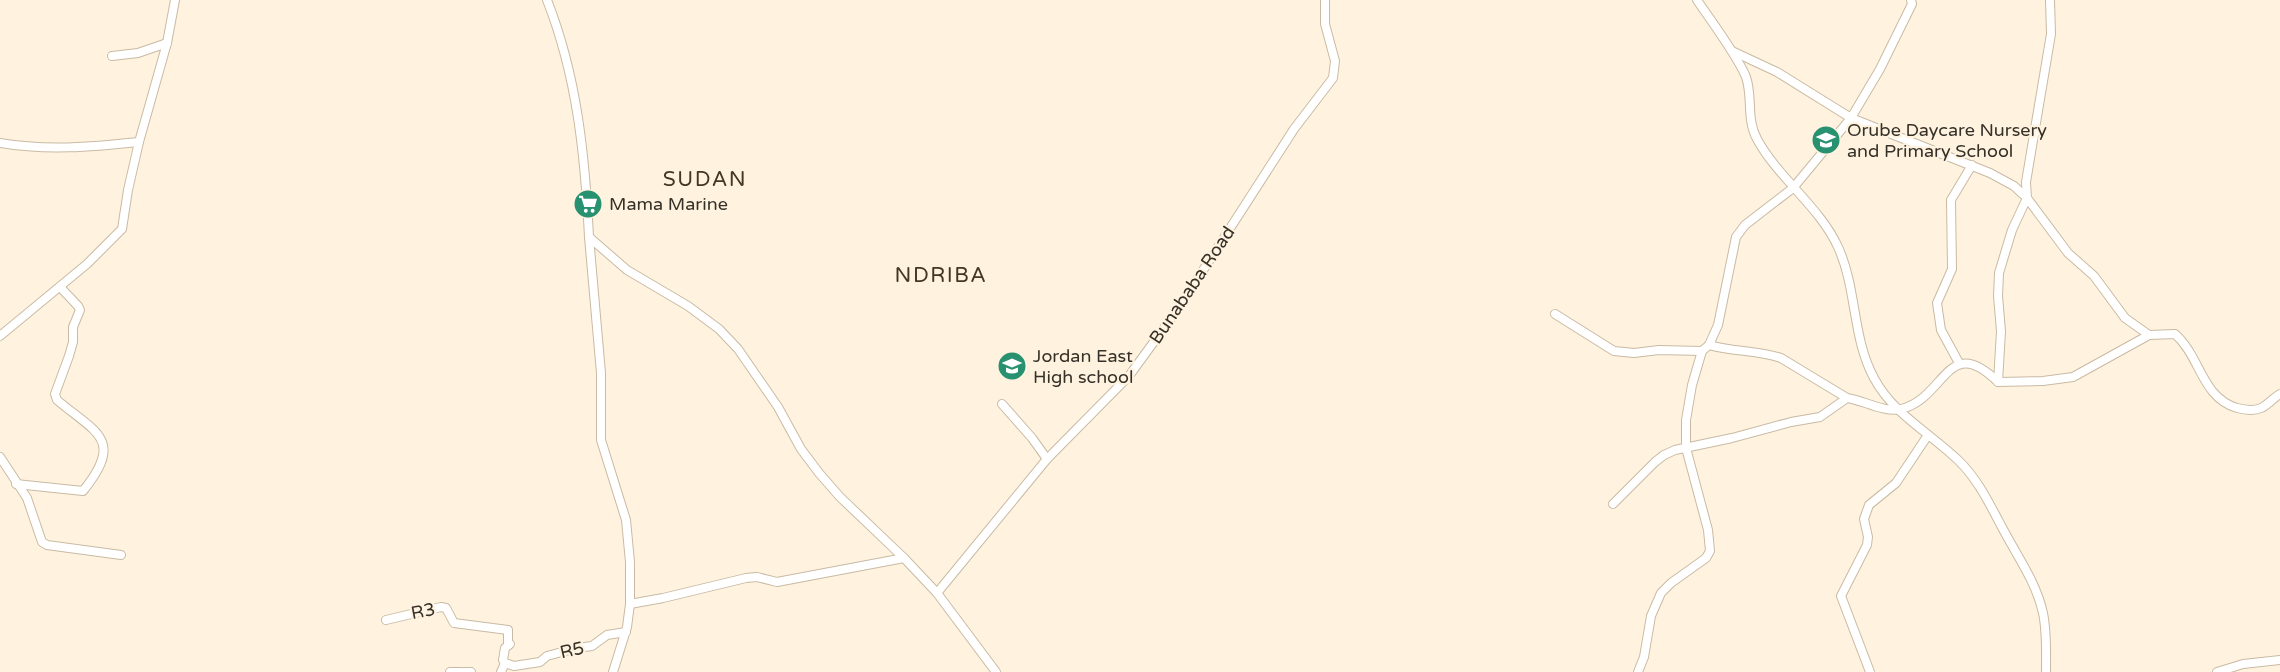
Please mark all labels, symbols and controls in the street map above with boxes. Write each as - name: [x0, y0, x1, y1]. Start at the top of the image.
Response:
- place label: Orube Daycare Nursery and Primary School: [1847, 119, 2047, 162]
- school or university icon: Orube Daycare Nursery and Primary School: [1810, 124, 1842, 156]
- district label: SUDAN: [663, 167, 747, 192]
- supermarket icon: Mama Marine: [572, 188, 604, 220]
- place label: Mama Marine: [609, 193, 728, 215]
- street label: Bunababa Road: [1145, 222, 1239, 348]
- district label: NDRIBA: [895, 263, 987, 288]
- place label: Jordan East High school: [1033, 345, 1133, 388]
- school or university icon: Jordan East High school: [996, 350, 1028, 382]
- street label: R3: [409, 598, 437, 624]
- street label: R5: [558, 637, 586, 663]

